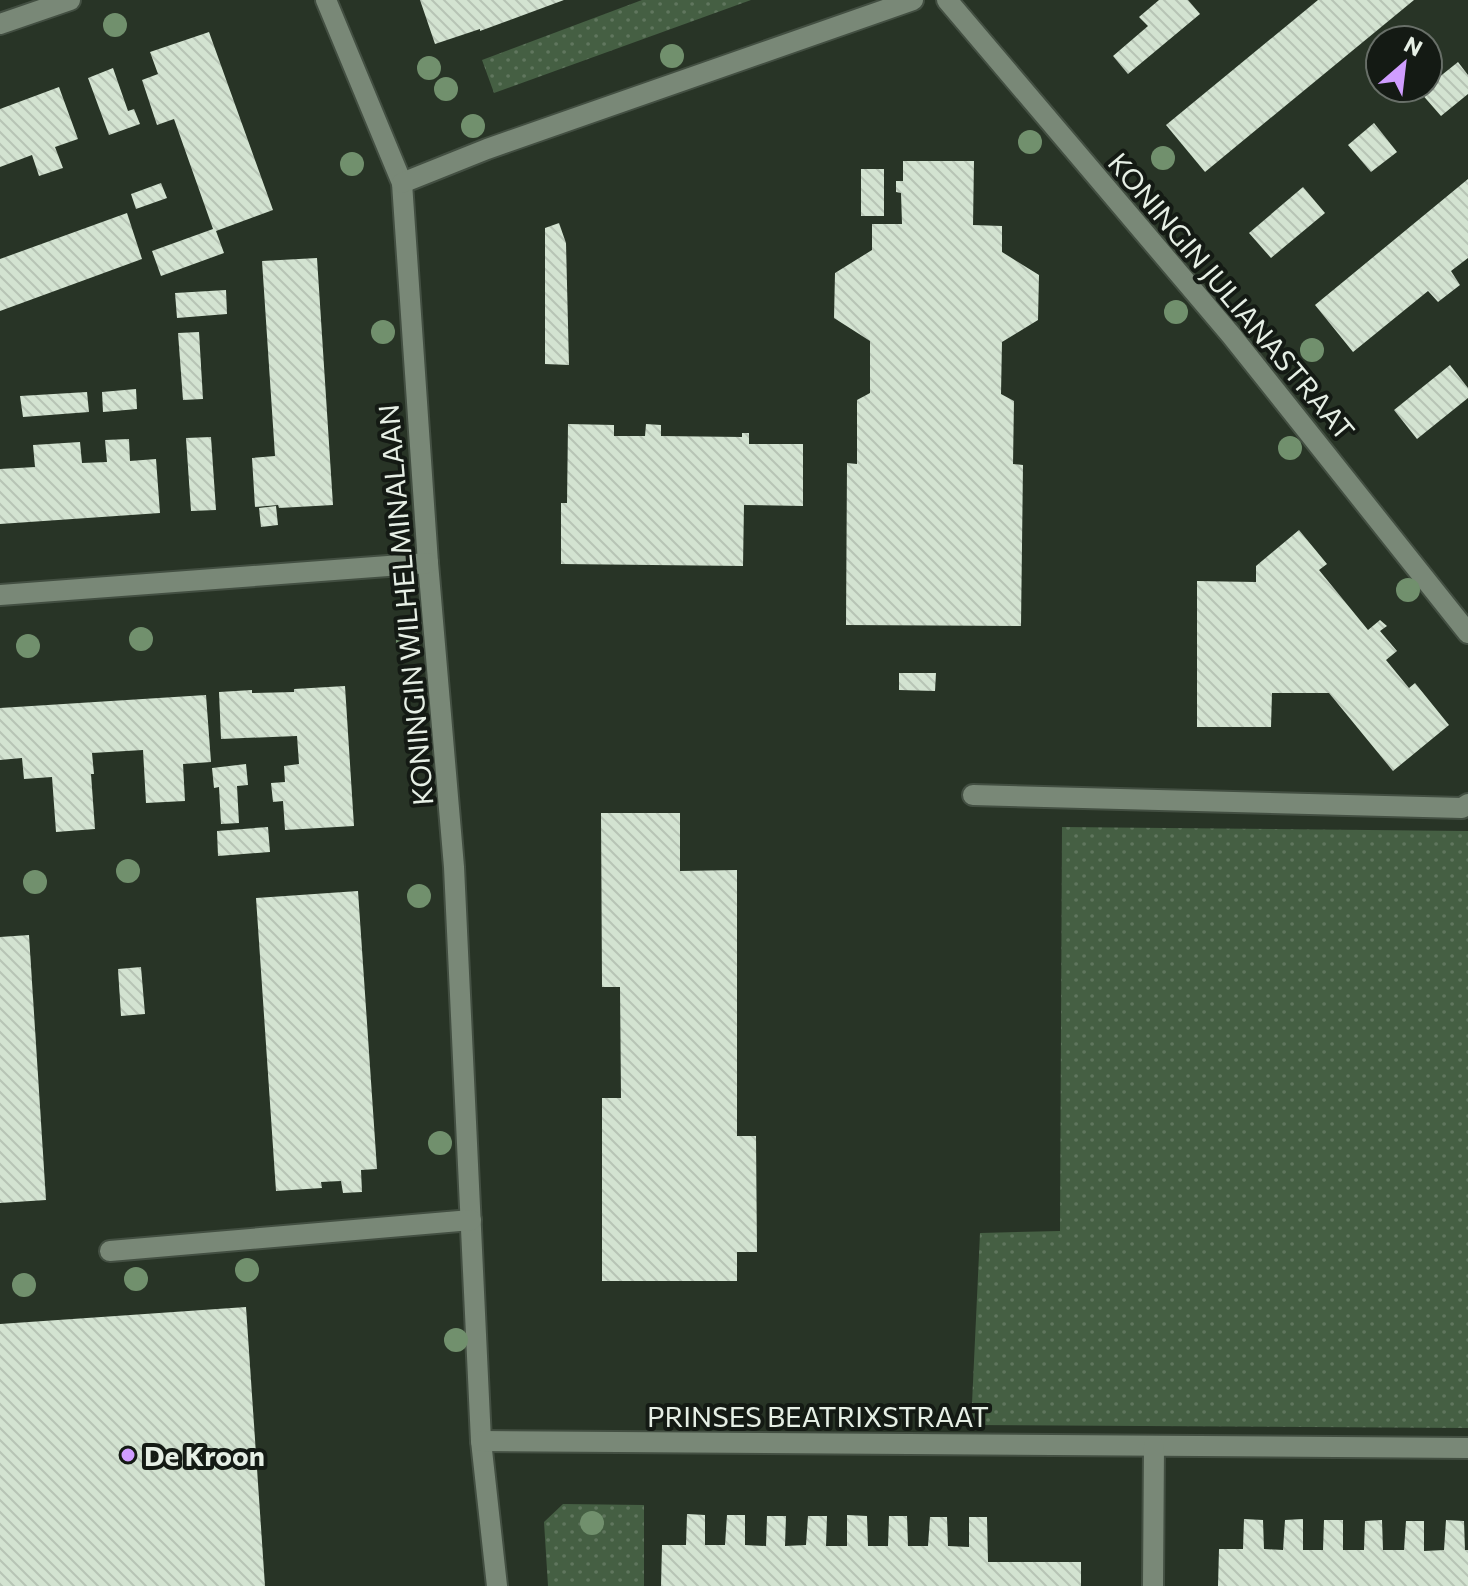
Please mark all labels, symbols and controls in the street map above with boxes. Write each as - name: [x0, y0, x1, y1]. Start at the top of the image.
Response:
- north arrow: [1364, 24, 1444, 104]
- text: N: [1400, 30, 1427, 62]
- street label: KONINGIN JULIANASTRAAT: [1102, 145, 1362, 447]
- street label: KONINGIN WILHELMINALAAN: [371, 403, 439, 807]
- street label: PRINSES BEATRIXSTRAAT: [647, 1399, 989, 1433]
- place label: De Kroon: [144, 1438, 265, 1472]
- marker: De Kroon: [119, 1446, 137, 1464]

